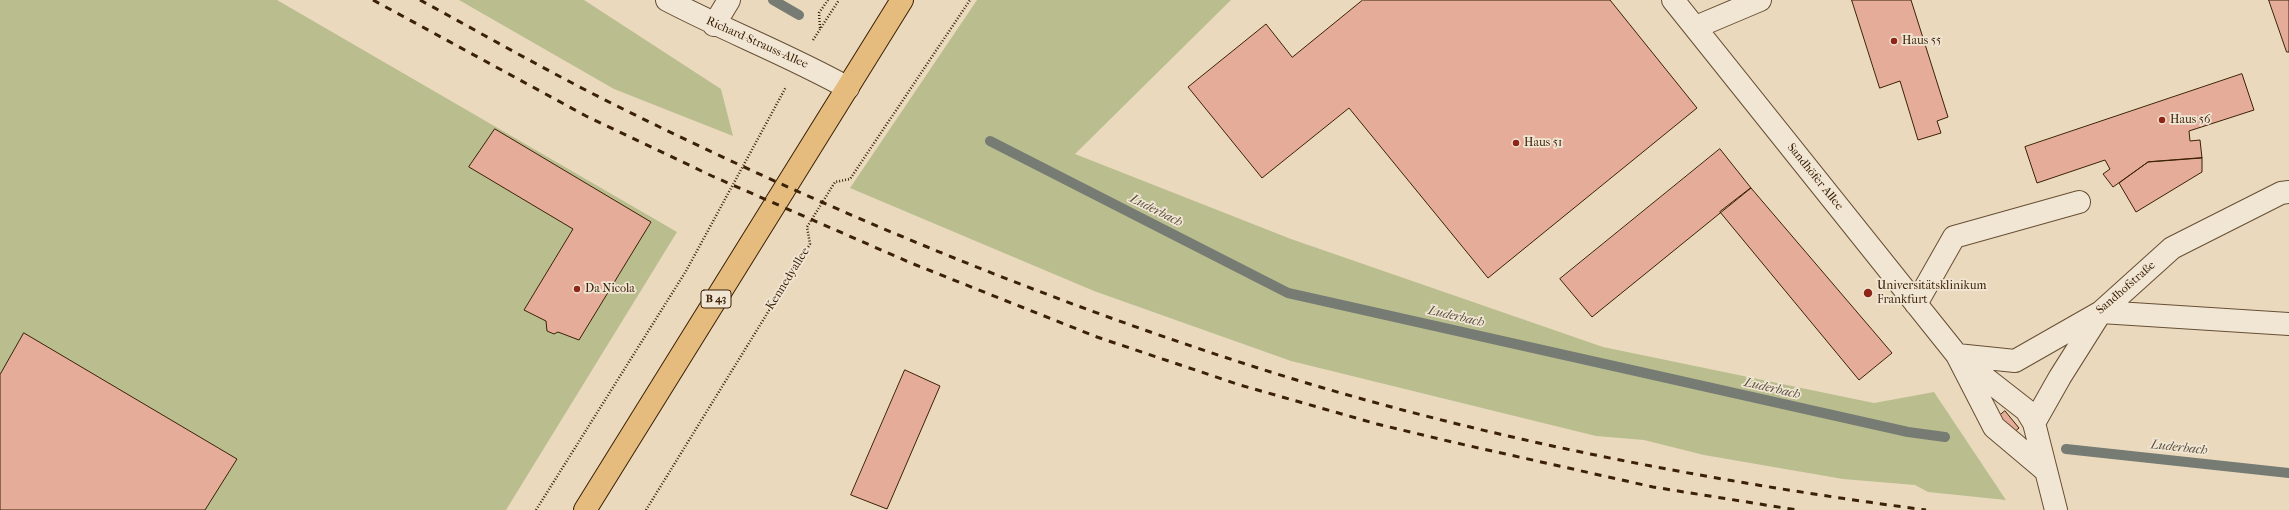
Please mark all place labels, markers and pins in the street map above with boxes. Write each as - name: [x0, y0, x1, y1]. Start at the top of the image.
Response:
- place label: Haus 55: [1902, 34, 1941, 48]
- marker: Haus 55: [1889, 36, 1899, 46]
- place label: Haus 56: [2170, 113, 2210, 127]
- marker: Haus 56: [2157, 115, 2167, 125]
- place label: Haus 51: [1524, 136, 1562, 150]
- marker: Haus 51: [1511, 138, 1521, 148]
- place label: Universitätsklinikum Frankfurt: [1877, 279, 1986, 307]
- place label: Da Nicola: [585, 282, 635, 296]
- marker: Da Nicola: [572, 284, 582, 294]
- marker: Universitätsklinikum Frankfurt: [1862, 287, 1874, 299]

